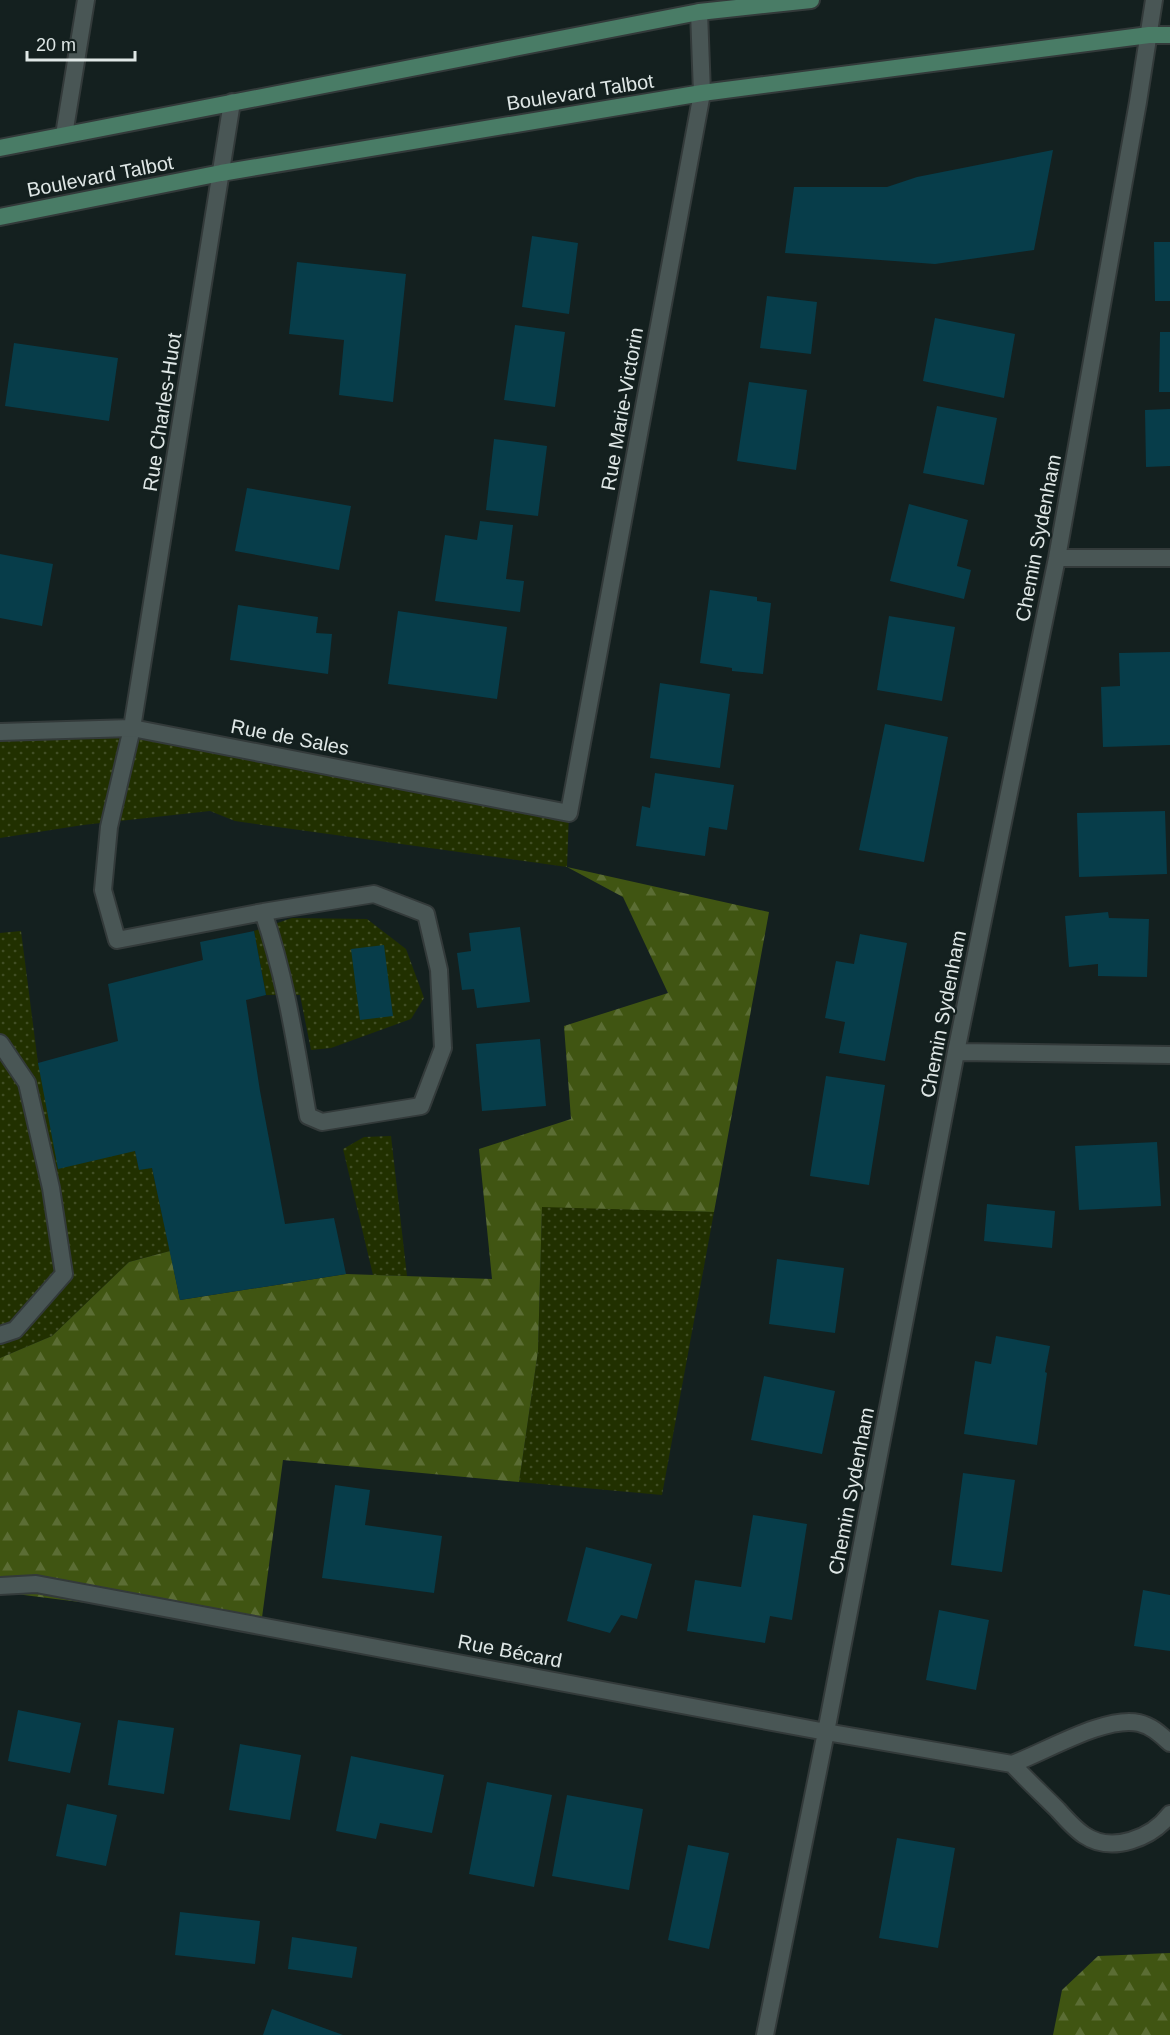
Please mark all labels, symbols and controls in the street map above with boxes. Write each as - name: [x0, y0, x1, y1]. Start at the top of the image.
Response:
- scale bar: [27, 24, 135, 62]
- text: 20 m: [36, 35, 76, 55]
- street label: Boulevard Talbot: [505, 69, 656, 114]
- street label: Boulevard Talbot: [25, 151, 175, 201]
- street label: Rue Marie-Victorin: [597, 326, 647, 492]
- street label: Rue Charles-Huot: [139, 331, 185, 493]
- street label: Chemin Sydenham: [1011, 452, 1065, 624]
- street label: Rue de Sales: [229, 715, 351, 759]
- street label: Chemin Sydenham: [916, 928, 970, 1100]
- street label: Chemin Sydenham: [824, 1405, 878, 1577]
- street label: Rue Bécard: [456, 1630, 564, 1672]

